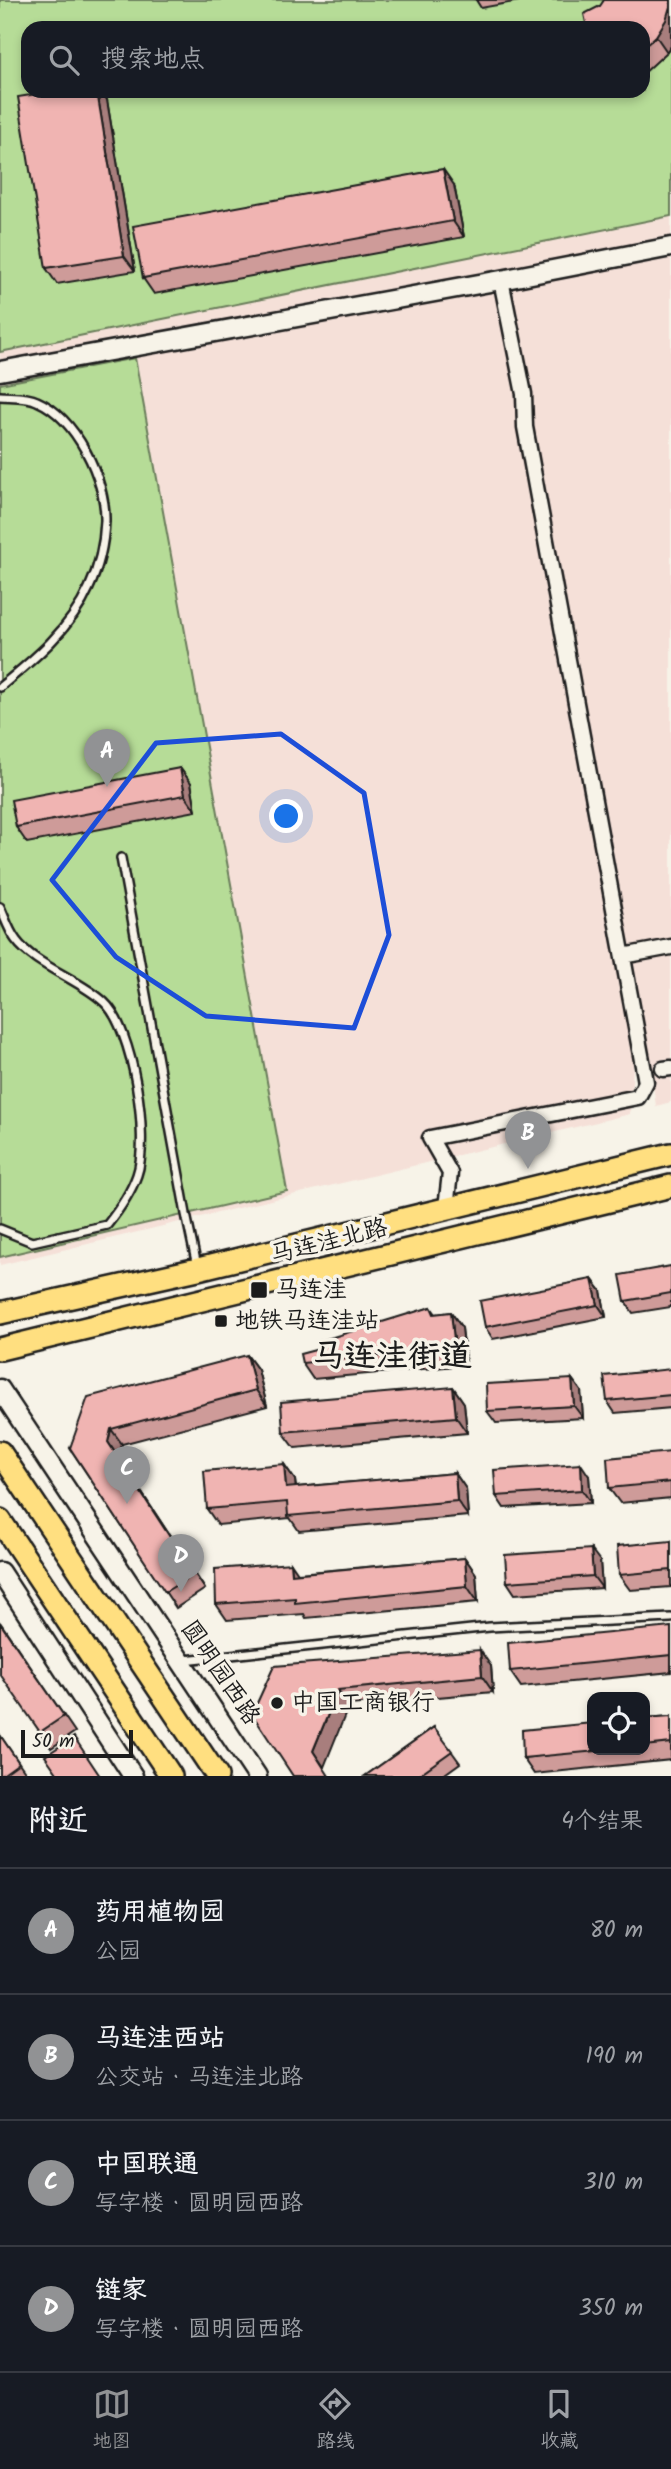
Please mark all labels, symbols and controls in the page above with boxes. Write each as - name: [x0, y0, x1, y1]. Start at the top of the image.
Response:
- search box: [21, 21, 650, 98]
- text: 搜索地点: [101, 39, 205, 81]
- icon: search: [45, 41, 83, 79]
- pin: A: [84, 729, 130, 787]
- your location: [269, 799, 303, 833]
- pin: B: [505, 1111, 551, 1169]
- street label: 马连洼北路: [266, 1209, 392, 1275]
- place label: 马连洼: [275, 1271, 347, 1310]
- marker: 马连洼: [249, 1280, 269, 1300]
- place label: 地铁马连洼站: [235, 1302, 379, 1341]
- marker: 地铁马连洼站: [213, 1313, 229, 1329]
- district label: 马连洼街道: [312, 1332, 472, 1383]
- pin: C: [104, 1446, 150, 1504]
- pin: D: [158, 1534, 204, 1592]
- street label: 圆明园西路: [170, 1612, 270, 1734]
- place label: 中国工商银行: [291, 1684, 435, 1723]
- map controls: [587, 1692, 650, 1755]
- button: locate: [587, 1692, 650, 1755]
- marker: 中国工商银行: [269, 1695, 285, 1711]
- scale bar: [21, 1727, 133, 1759]
- text: 50 m: [32, 1727, 74, 1757]
- text: 附近: [28, 1798, 88, 1846]
- text: 4个结果: [561, 1804, 643, 1840]
- text: 药用植物园: [95, 1892, 225, 1934]
- text: A: [44, 1913, 58, 1949]
- text: 80 m: [590, 1913, 643, 1949]
- text: 公园: [95, 1934, 141, 1970]
- text: 马连洼西站: [95, 2018, 225, 2060]
- text: B: [44, 2039, 58, 2075]
- text: 190 m: [586, 2039, 643, 2075]
- text: 公交站 · 马连洼北路: [95, 2060, 303, 2096]
- text: 中国联通: [95, 2144, 199, 2186]
- text: C: [44, 2165, 58, 2201]
- text: 310 m: [584, 2165, 643, 2201]
- text: 写字楼 · 圆明园西路: [95, 2186, 303, 2222]
- text: 链家: [95, 2270, 147, 2312]
- text: D: [43, 2291, 59, 2327]
- text: 350 m: [578, 2291, 643, 2327]
- text: 写字楼 · 圆明园西路: [95, 2312, 303, 2348]
- tab: 地图: [93, 2385, 131, 2457]
- tab: 路线: [316, 2385, 354, 2457]
- tab: 收藏: [540, 2385, 578, 2457]

